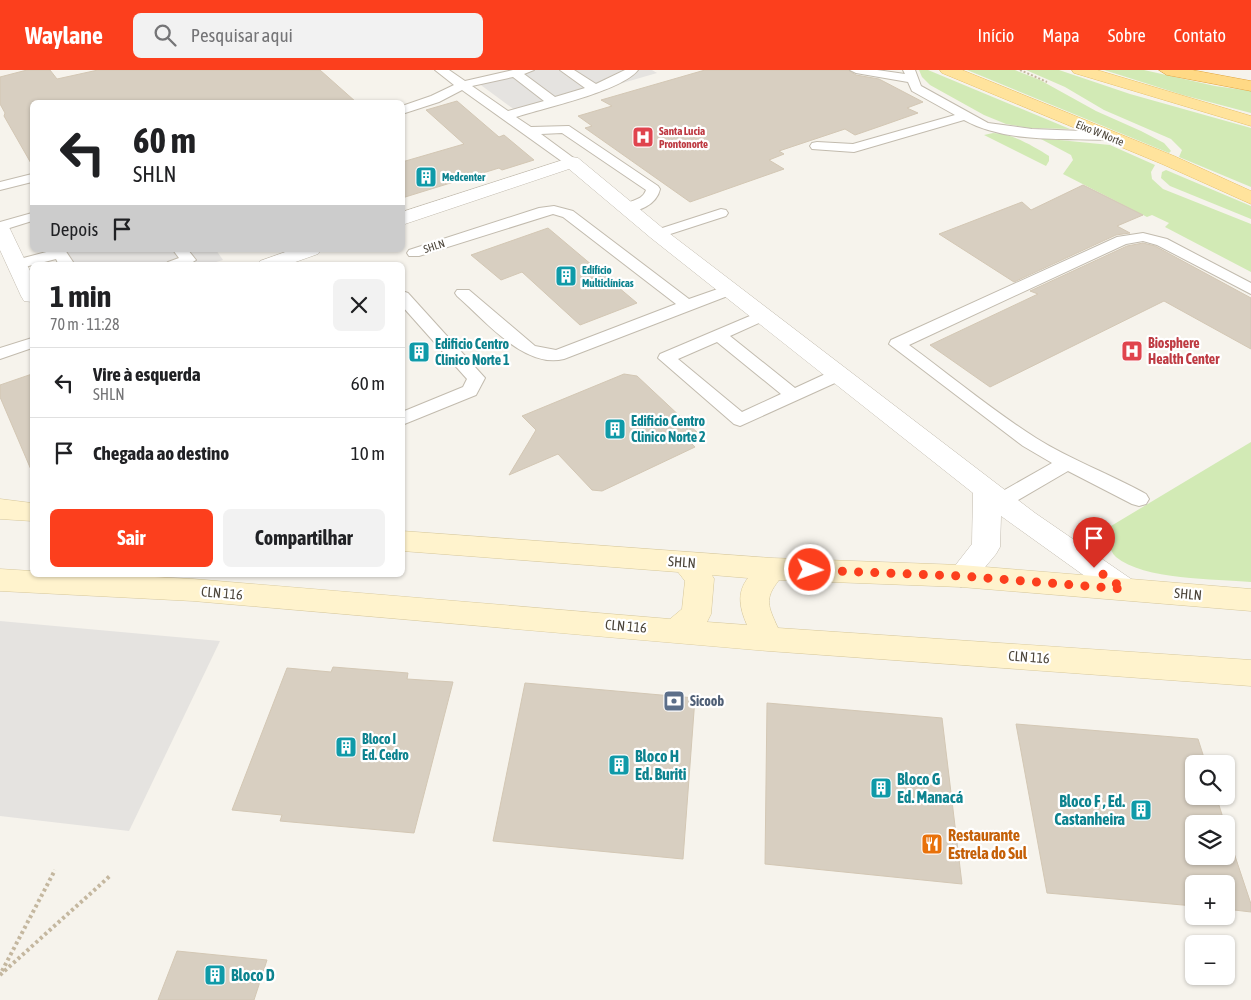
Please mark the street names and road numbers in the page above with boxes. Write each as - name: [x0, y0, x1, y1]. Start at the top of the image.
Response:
- street label: Eixo W Norte: [1074, 118, 1126, 148]
- street label: SHLN: [422, 237, 446, 255]
- street label: SHLN: [668, 553, 696, 571]
- street label: CLN 116: [201, 583, 244, 603]
- street label: SHLN: [1174, 585, 1202, 603]
- street label: CLN 116: [605, 616, 648, 636]
- street label: CLN 116: [1008, 648, 1051, 666]

